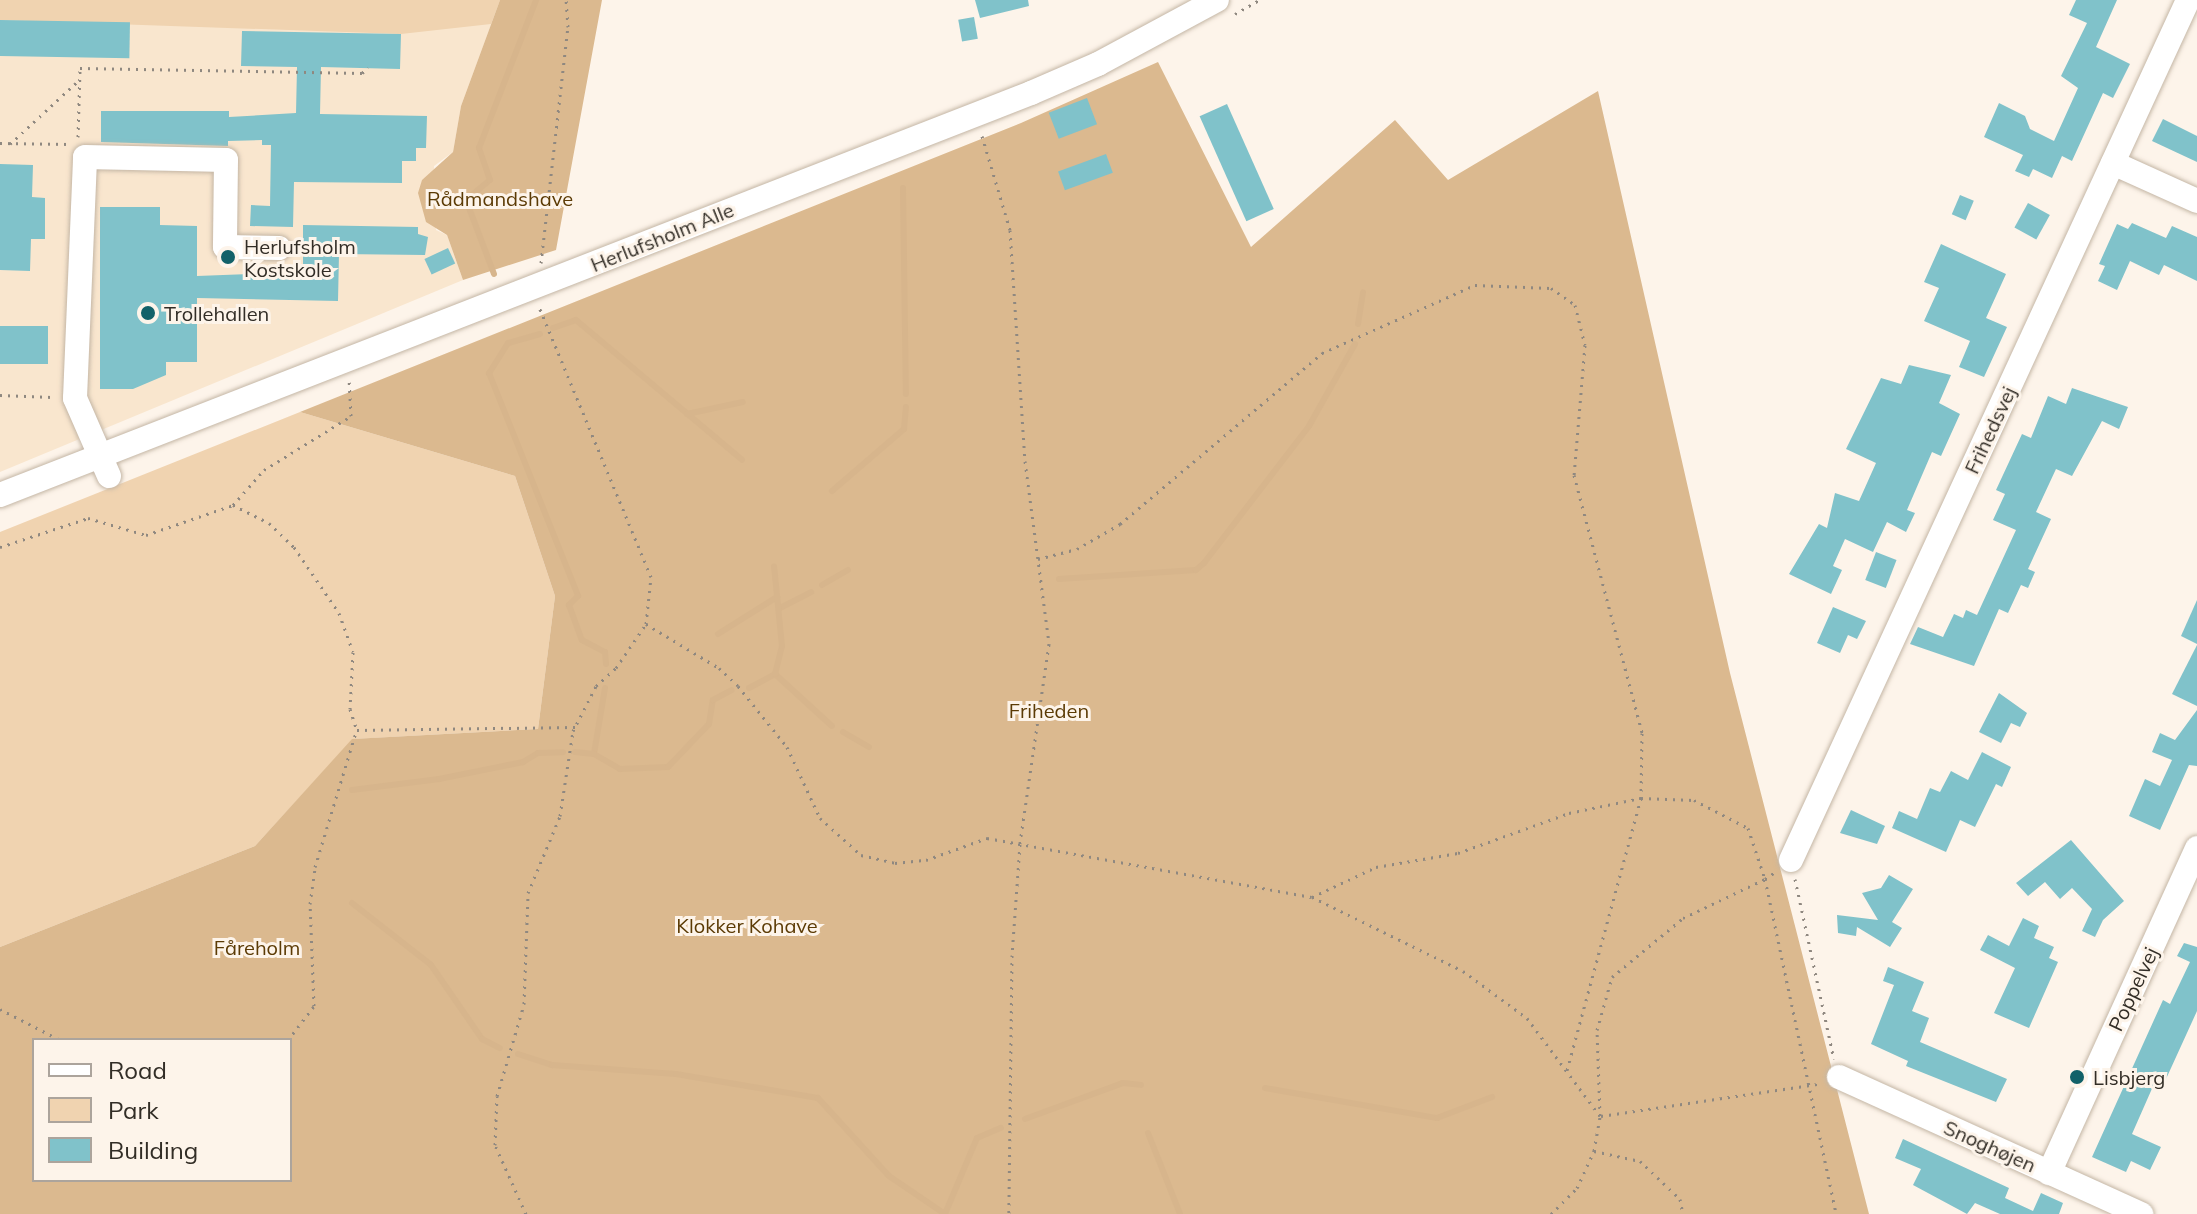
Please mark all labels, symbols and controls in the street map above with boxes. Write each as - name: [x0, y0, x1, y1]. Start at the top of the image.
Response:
- park label: Rådmandshave: [427, 186, 573, 210]
- street label: Herlufsholm Alle: [587, 197, 737, 277]
- place label: Herlufsholm Kostskole: [244, 234, 356, 281]
- marker: Herlufsholm Kostskole: [219, 248, 237, 266]
- place label: Trollehallen: [164, 301, 269, 325]
- marker: Trollehallen: [139, 304, 157, 322]
- street label: Frihedsvej: [1959, 383, 2021, 477]
- park label: Friheden: [1009, 698, 1089, 722]
- park label: Klokker Kohave: [676, 913, 818, 937]
- park label: Fåreholm: [214, 935, 300, 959]
- street label: Poppelvej: [2103, 943, 2163, 1035]
- legend: [32, 1038, 292, 1182]
- text: Road: [108, 1055, 167, 1085]
- place label: Lisbjerg: [2093, 1065, 2165, 1089]
- marker: Lisbjerg: [2068, 1068, 2086, 1086]
- text: Park: [108, 1095, 159, 1125]
- street label: Snoghøjen: [1940, 1115, 2040, 1177]
- text: Building: [108, 1135, 198, 1165]

